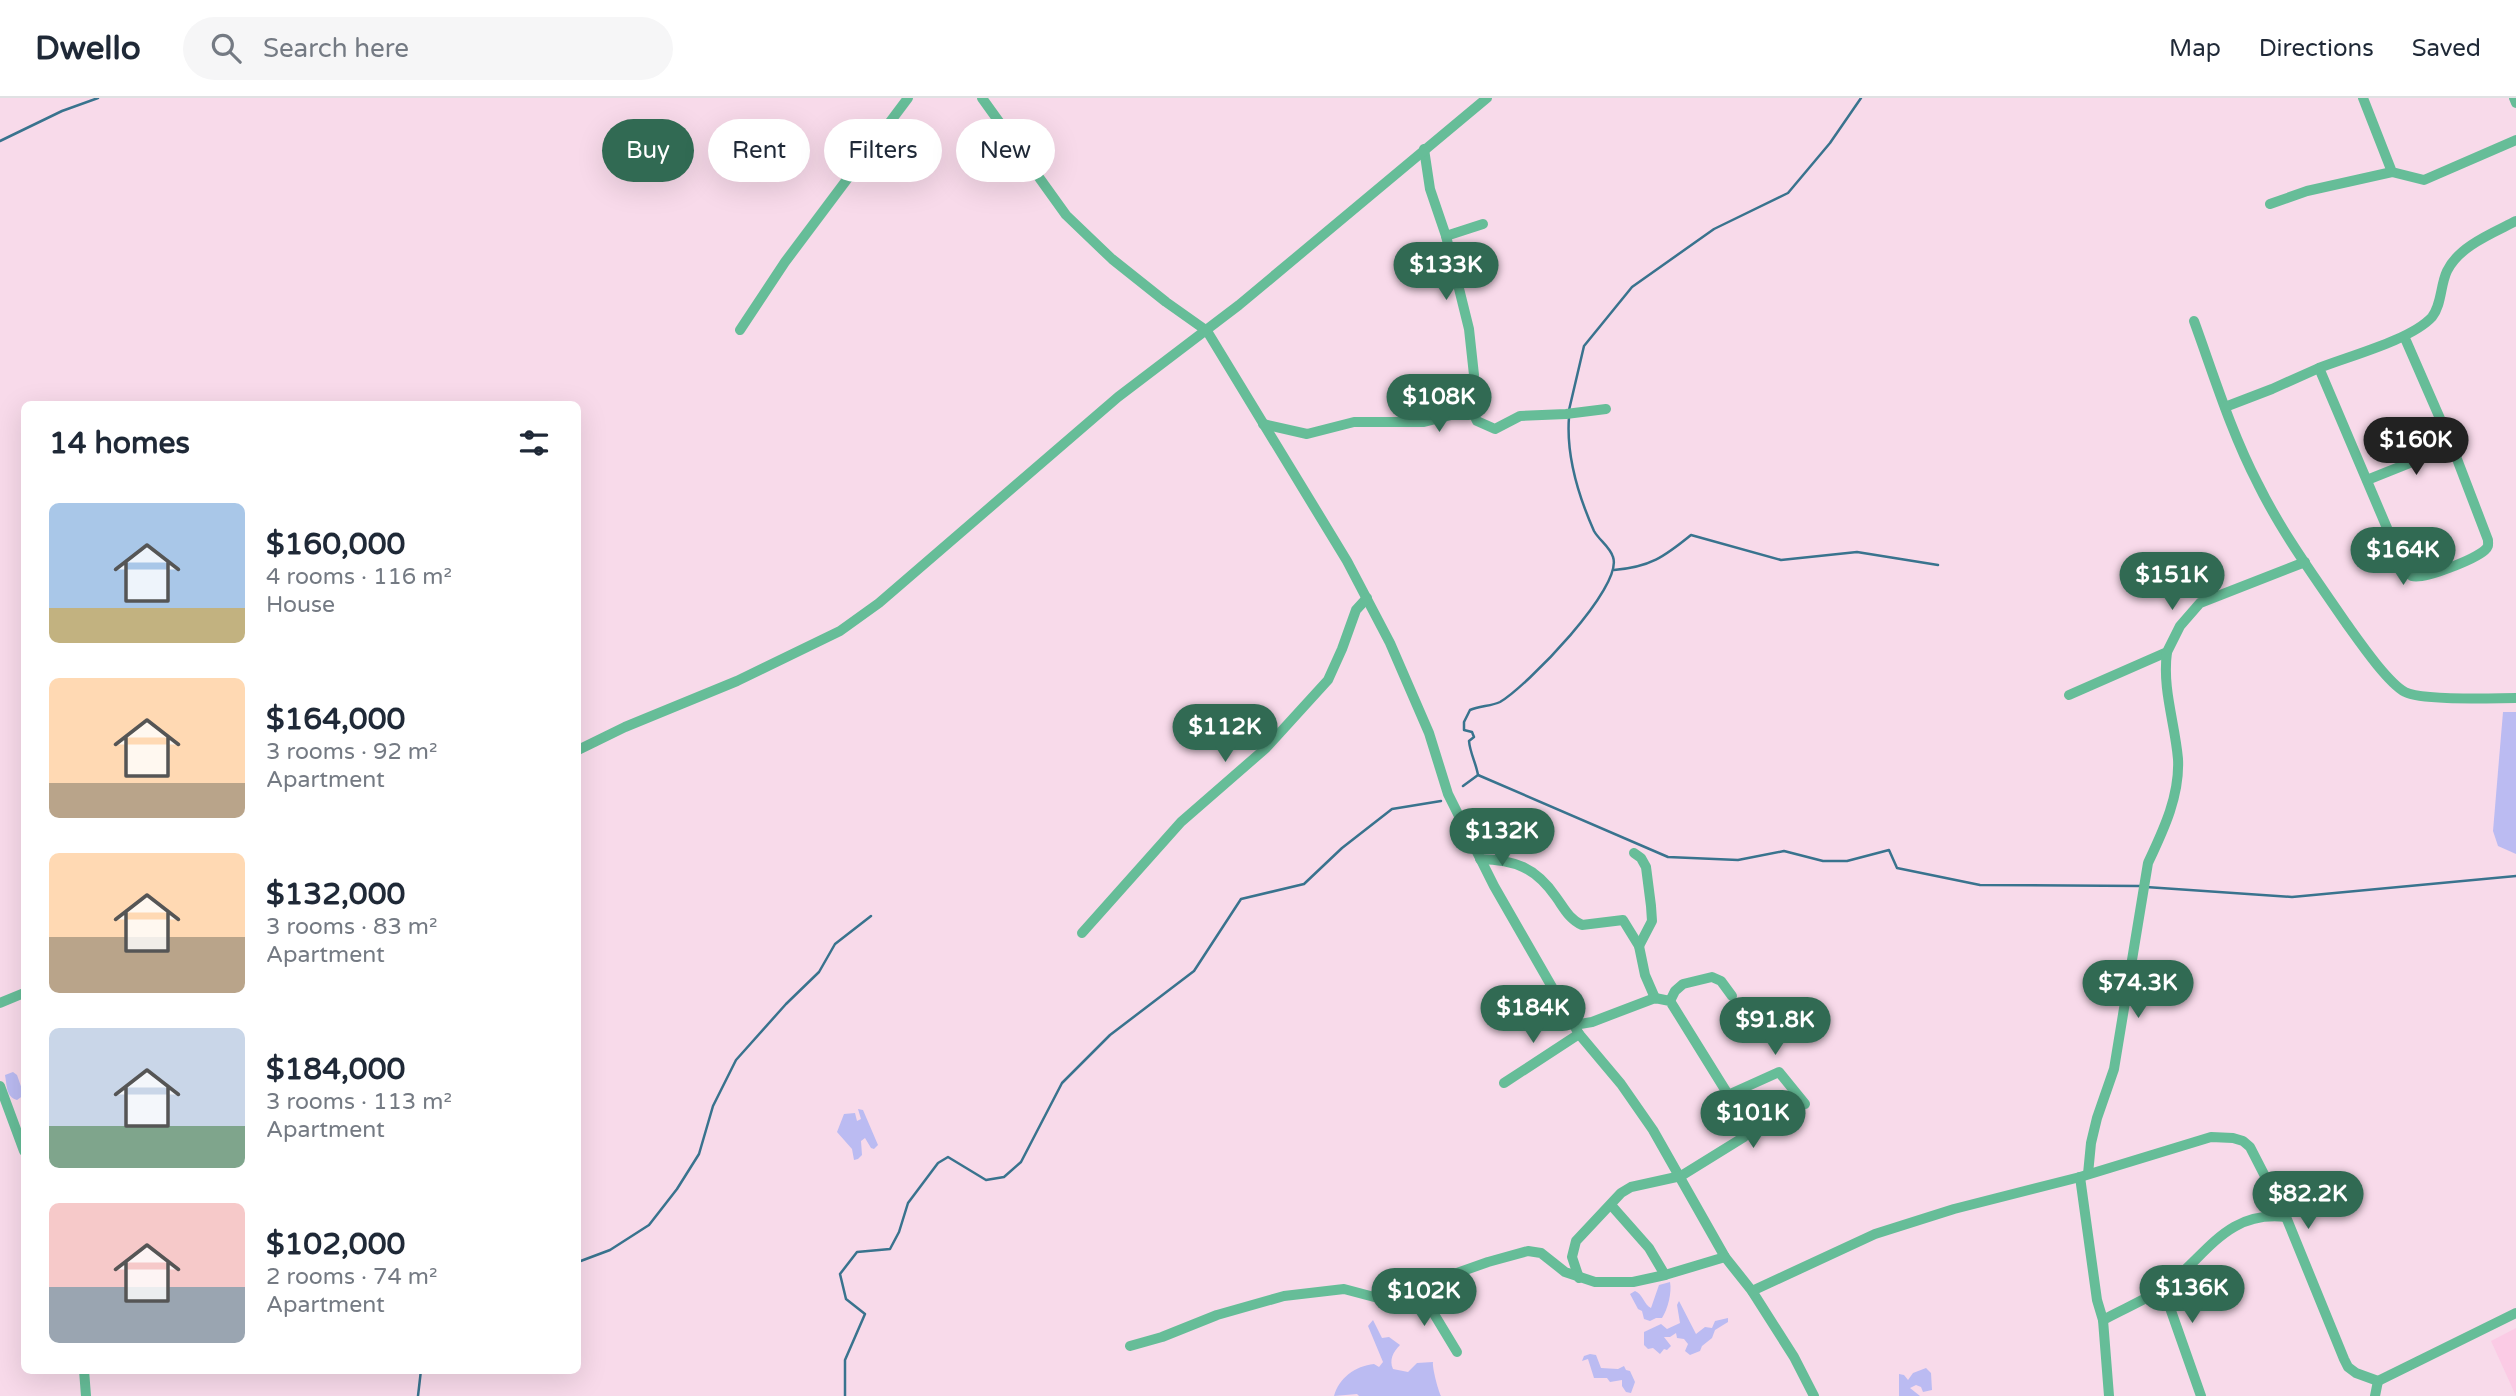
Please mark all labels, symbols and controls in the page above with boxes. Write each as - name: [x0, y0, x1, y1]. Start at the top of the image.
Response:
- search box: [183, 17, 673, 80]
- text: Dwello: [35, 29, 141, 68]
- icon: search: [207, 29, 245, 67]
- text: Search here: [263, 33, 409, 64]
- text: Map: [2169, 34, 2221, 63]
- text: Directions: [2259, 34, 2374, 63]
- text: Saved: [2412, 34, 2481, 63]
- chip: Buy: [602, 119, 694, 182]
- chip: Rent: [708, 119, 810, 182]
- chip: Filters: [824, 119, 942, 182]
- chip: New: [956, 119, 1055, 182]
- pin: $133K: [1397, 242, 1495, 302]
- text: $133K: [1410, 251, 1482, 279]
- pin: $108K: [1390, 374, 1488, 434]
- text: $108K: [1403, 383, 1475, 411]
- pin: $160K: [2367, 418, 2465, 477]
- icon: filters: [515, 424, 553, 462]
- text: 14 homes: [49, 425, 190, 462]
- text: $160K: [2380, 426, 2452, 454]
- text: $160,000: [266, 526, 405, 563]
- pin: $164K: [2354, 528, 2452, 587]
- icon: home: [105, 531, 189, 615]
- text: $164K: [2367, 536, 2439, 564]
- pin: $151K: [2123, 552, 2221, 612]
- text: $151K: [2136, 561, 2208, 589]
- text: 4 rooms · 116 m²: [266, 563, 452, 591]
- text: House: [266, 591, 335, 619]
- text: $164,000: [266, 701, 405, 738]
- pin: $112K: [1176, 704, 1274, 764]
- icon: home: [105, 706, 189, 790]
- text: $112K: [1189, 713, 1261, 741]
- text: 3 rooms · 92 m²: [266, 738, 437, 766]
- text: Apartment: [266, 766, 385, 794]
- pin: $132K: [1453, 808, 1551, 868]
- text: $132K: [1466, 817, 1538, 845]
- text: $132,000: [266, 876, 405, 913]
- icon: home: [105, 881, 189, 965]
- text: 3 rooms · 83 m²: [266, 913, 437, 941]
- text: Apartment: [266, 941, 385, 969]
- pin: $74.3K: [2081, 960, 2195, 1020]
- text: $74.3K: [2099, 969, 2177, 997]
- pin: $184K: [1484, 986, 1582, 1045]
- text: $184K: [1497, 994, 1569, 1022]
- pin: $91.8K: [1718, 998, 1832, 1057]
- text: $91.8K: [1736, 1006, 1814, 1034]
- text: $184,000: [266, 1051, 405, 1088]
- icon: home: [105, 1056, 189, 1140]
- text: 3 rooms · 113 m²: [266, 1088, 452, 1116]
- pin: $101K: [1704, 1090, 1802, 1150]
- text: $101K: [1717, 1099, 1789, 1127]
- text: Apartment: [266, 1116, 385, 1144]
- pin: $82.2K: [2251, 1172, 2365, 1231]
- text: $82.2K: [2269, 1180, 2347, 1208]
- text: $102,000: [266, 1226, 405, 1263]
- icon: home: [105, 1231, 189, 1315]
- text: 2 rooms · 74 m²: [266, 1263, 437, 1291]
- pin: $136K: [2143, 1266, 2241, 1325]
- pin: $102K: [1375, 1268, 1473, 1328]
- text: $136K: [2156, 1274, 2228, 1302]
- text: $102K: [1388, 1277, 1460, 1305]
- text: Apartment: [266, 1291, 385, 1319]

